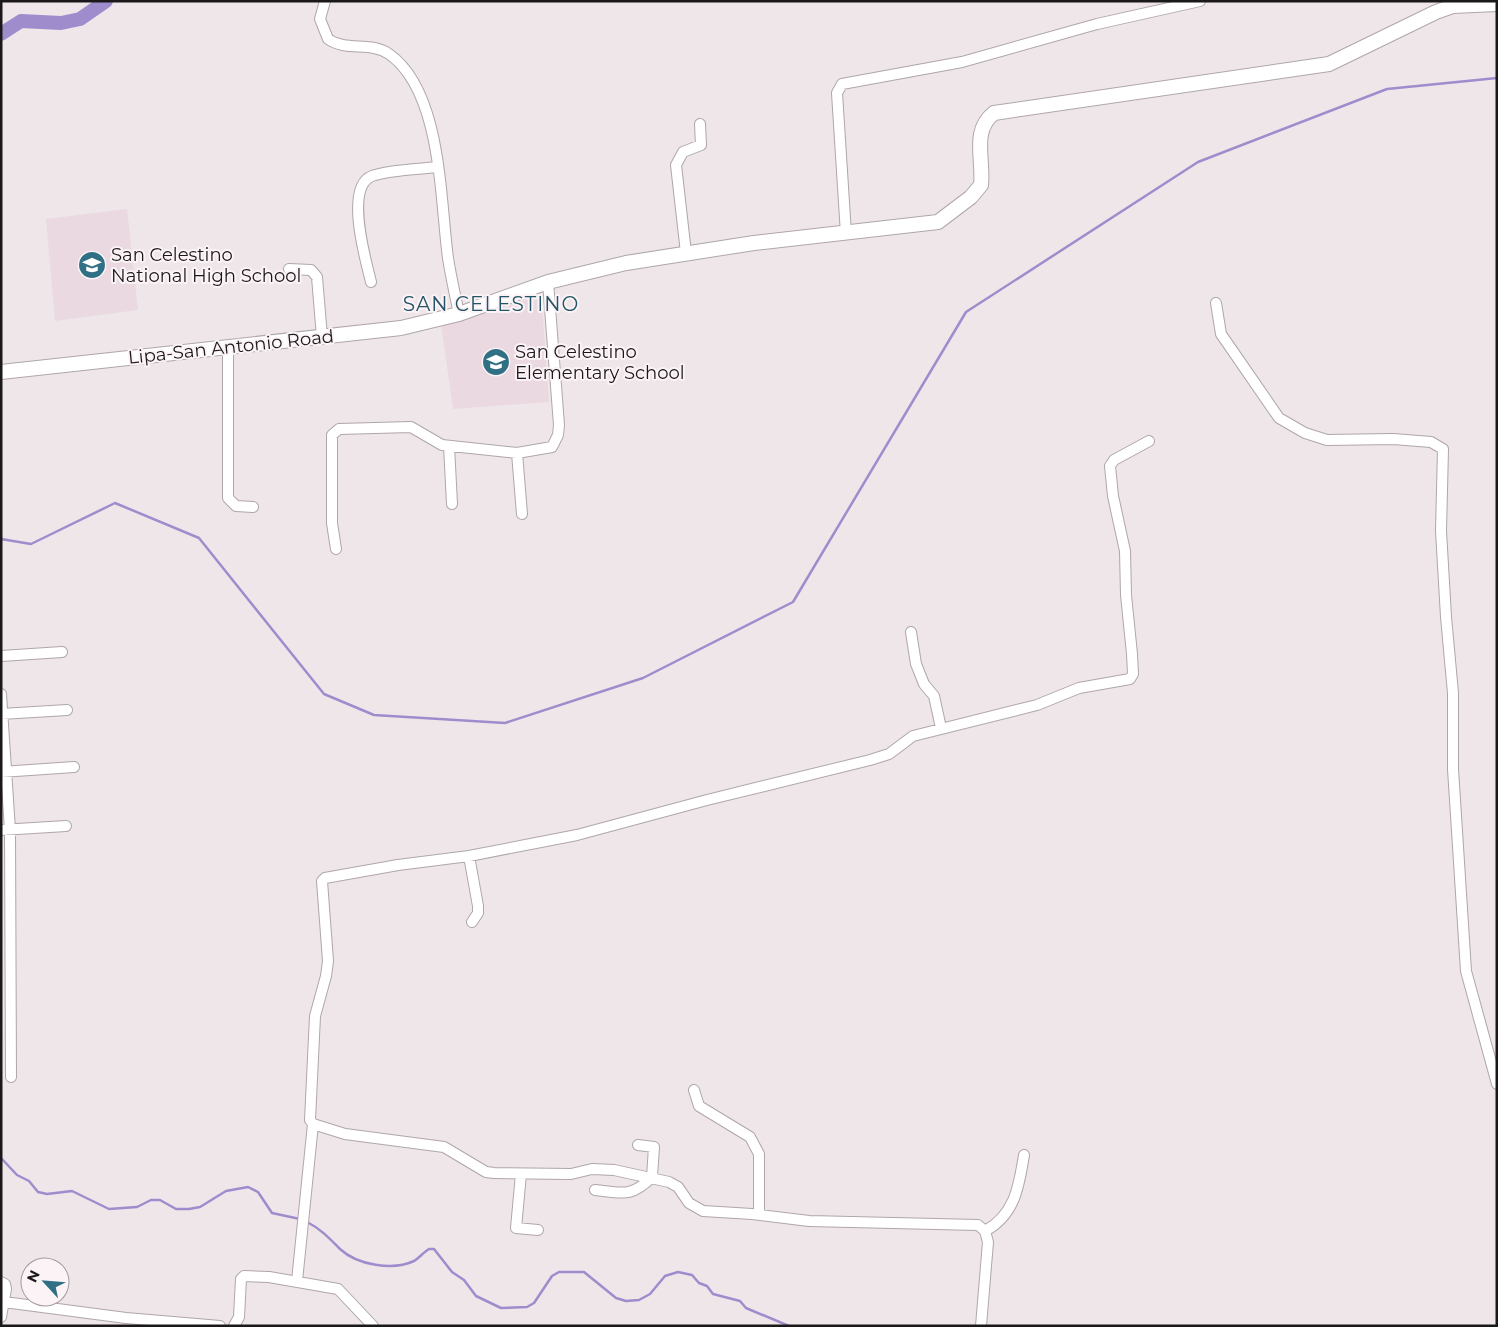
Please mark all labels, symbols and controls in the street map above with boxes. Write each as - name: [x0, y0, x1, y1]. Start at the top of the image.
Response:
- place label: San Celestino National High School: [111, 244, 301, 287]
- school or university icon: San Celestino National High School: [77, 250, 107, 280]
- district label: SAN CELESTINO: [403, 292, 579, 316]
- street label: Lipa-San Antonio Road: [127, 325, 335, 369]
- place label: San Celestino Elementary School: [515, 341, 685, 384]
- school or university icon: San Celestino Elementary School: [481, 347, 511, 377]
- north arrow: [20, 1257, 70, 1307]
- text: N: [23, 1267, 44, 1285]

